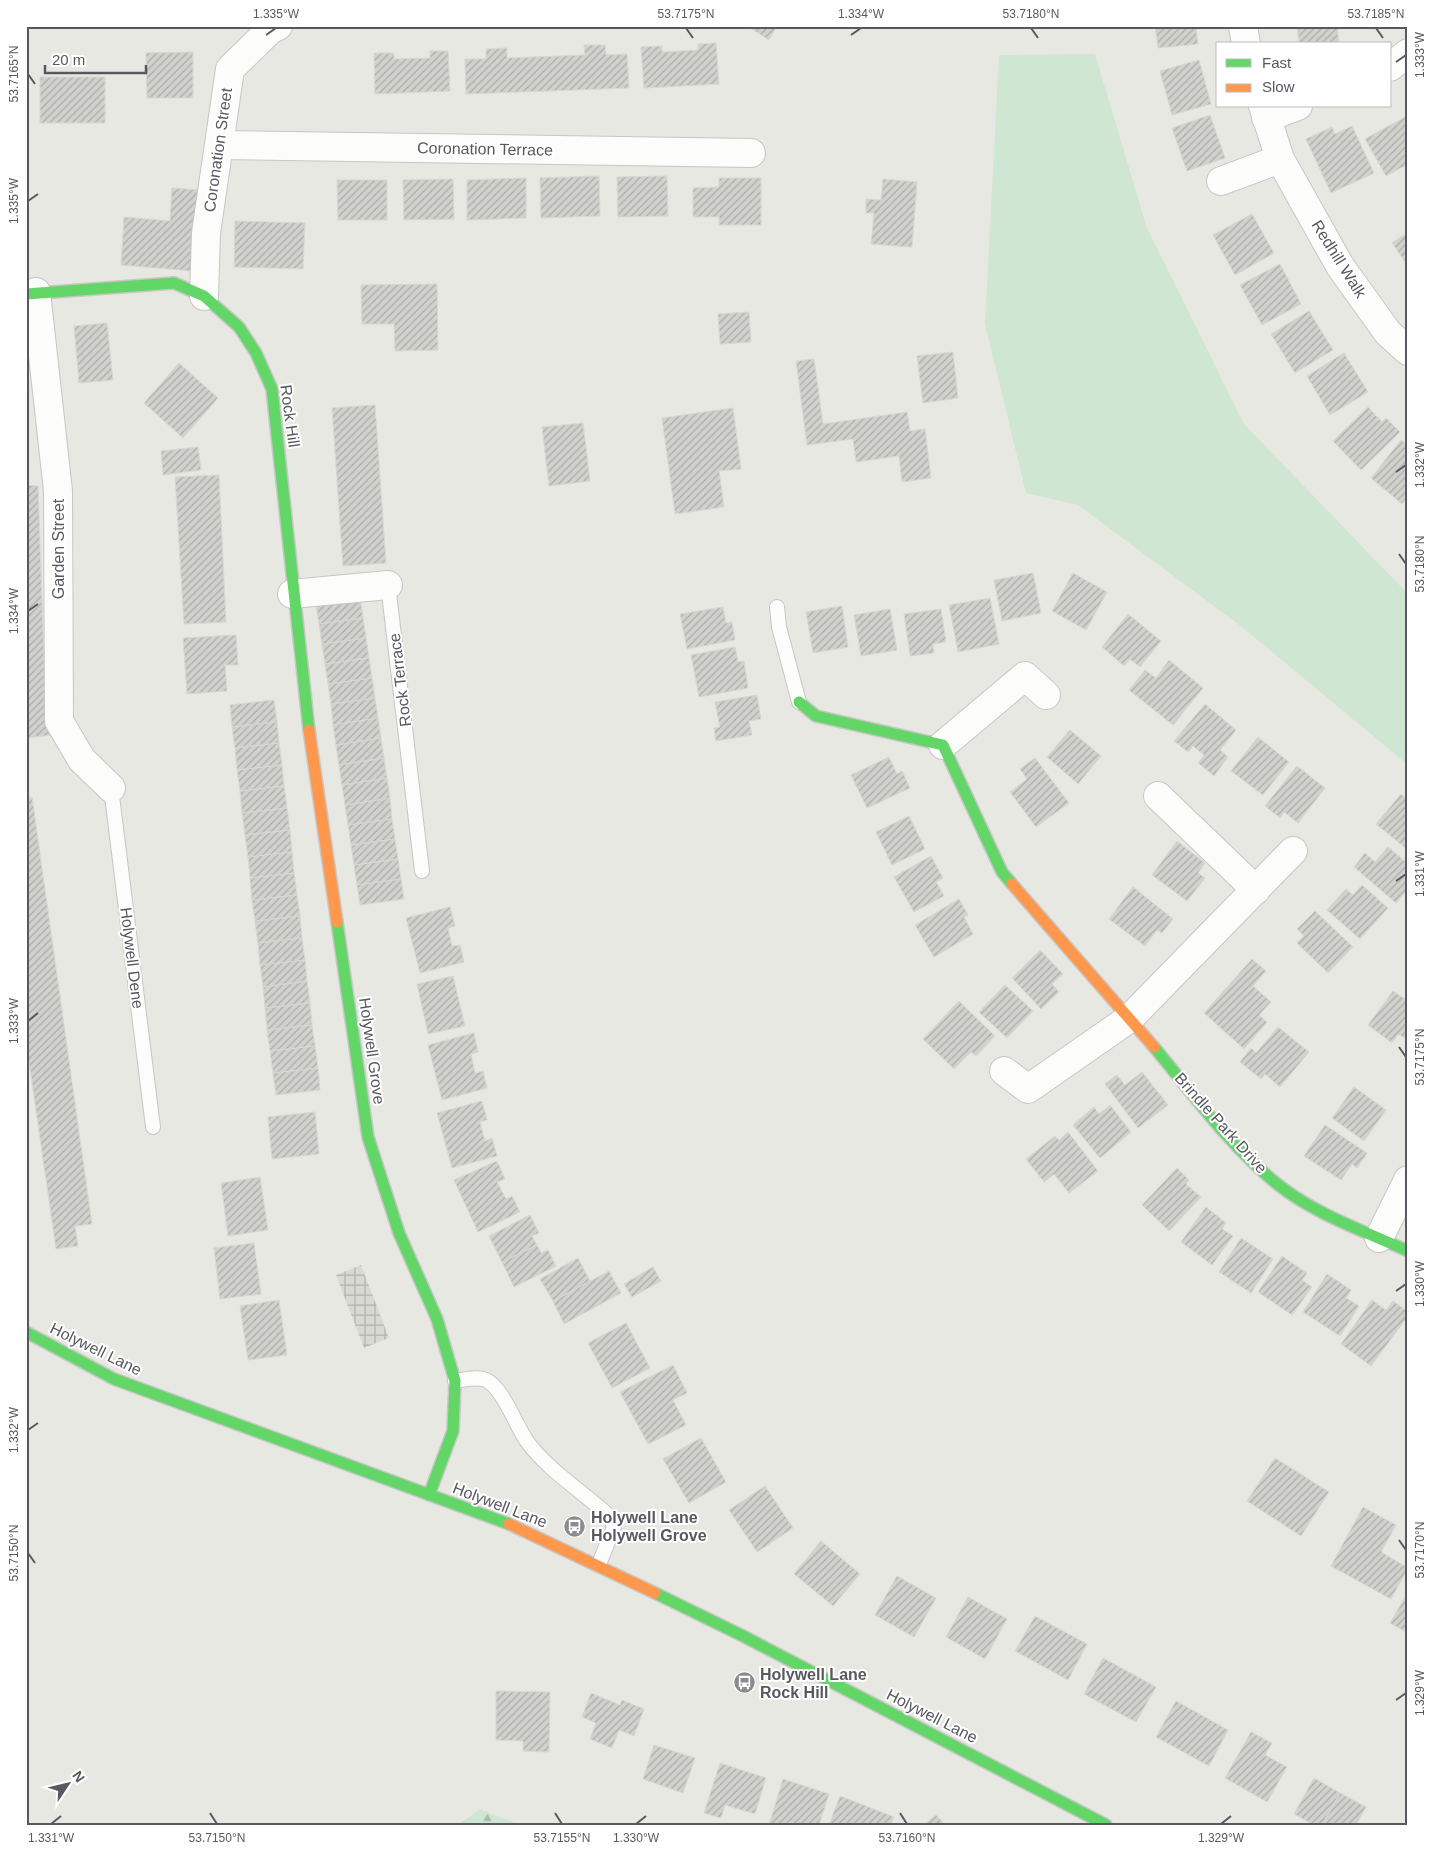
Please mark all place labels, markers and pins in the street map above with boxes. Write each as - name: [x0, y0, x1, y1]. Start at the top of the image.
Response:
- place label: Holywell Lane Holywell Grove: [591, 1509, 707, 1544]
- bus stop icon: Holywell Lane Holywell Grove: [563, 1514, 587, 1538]
- place label: Holywell Lane Rock Hill: [760, 1666, 867, 1701]
- bus stop icon: Holywell Lane Rock Hill: [732, 1671, 756, 1695]

